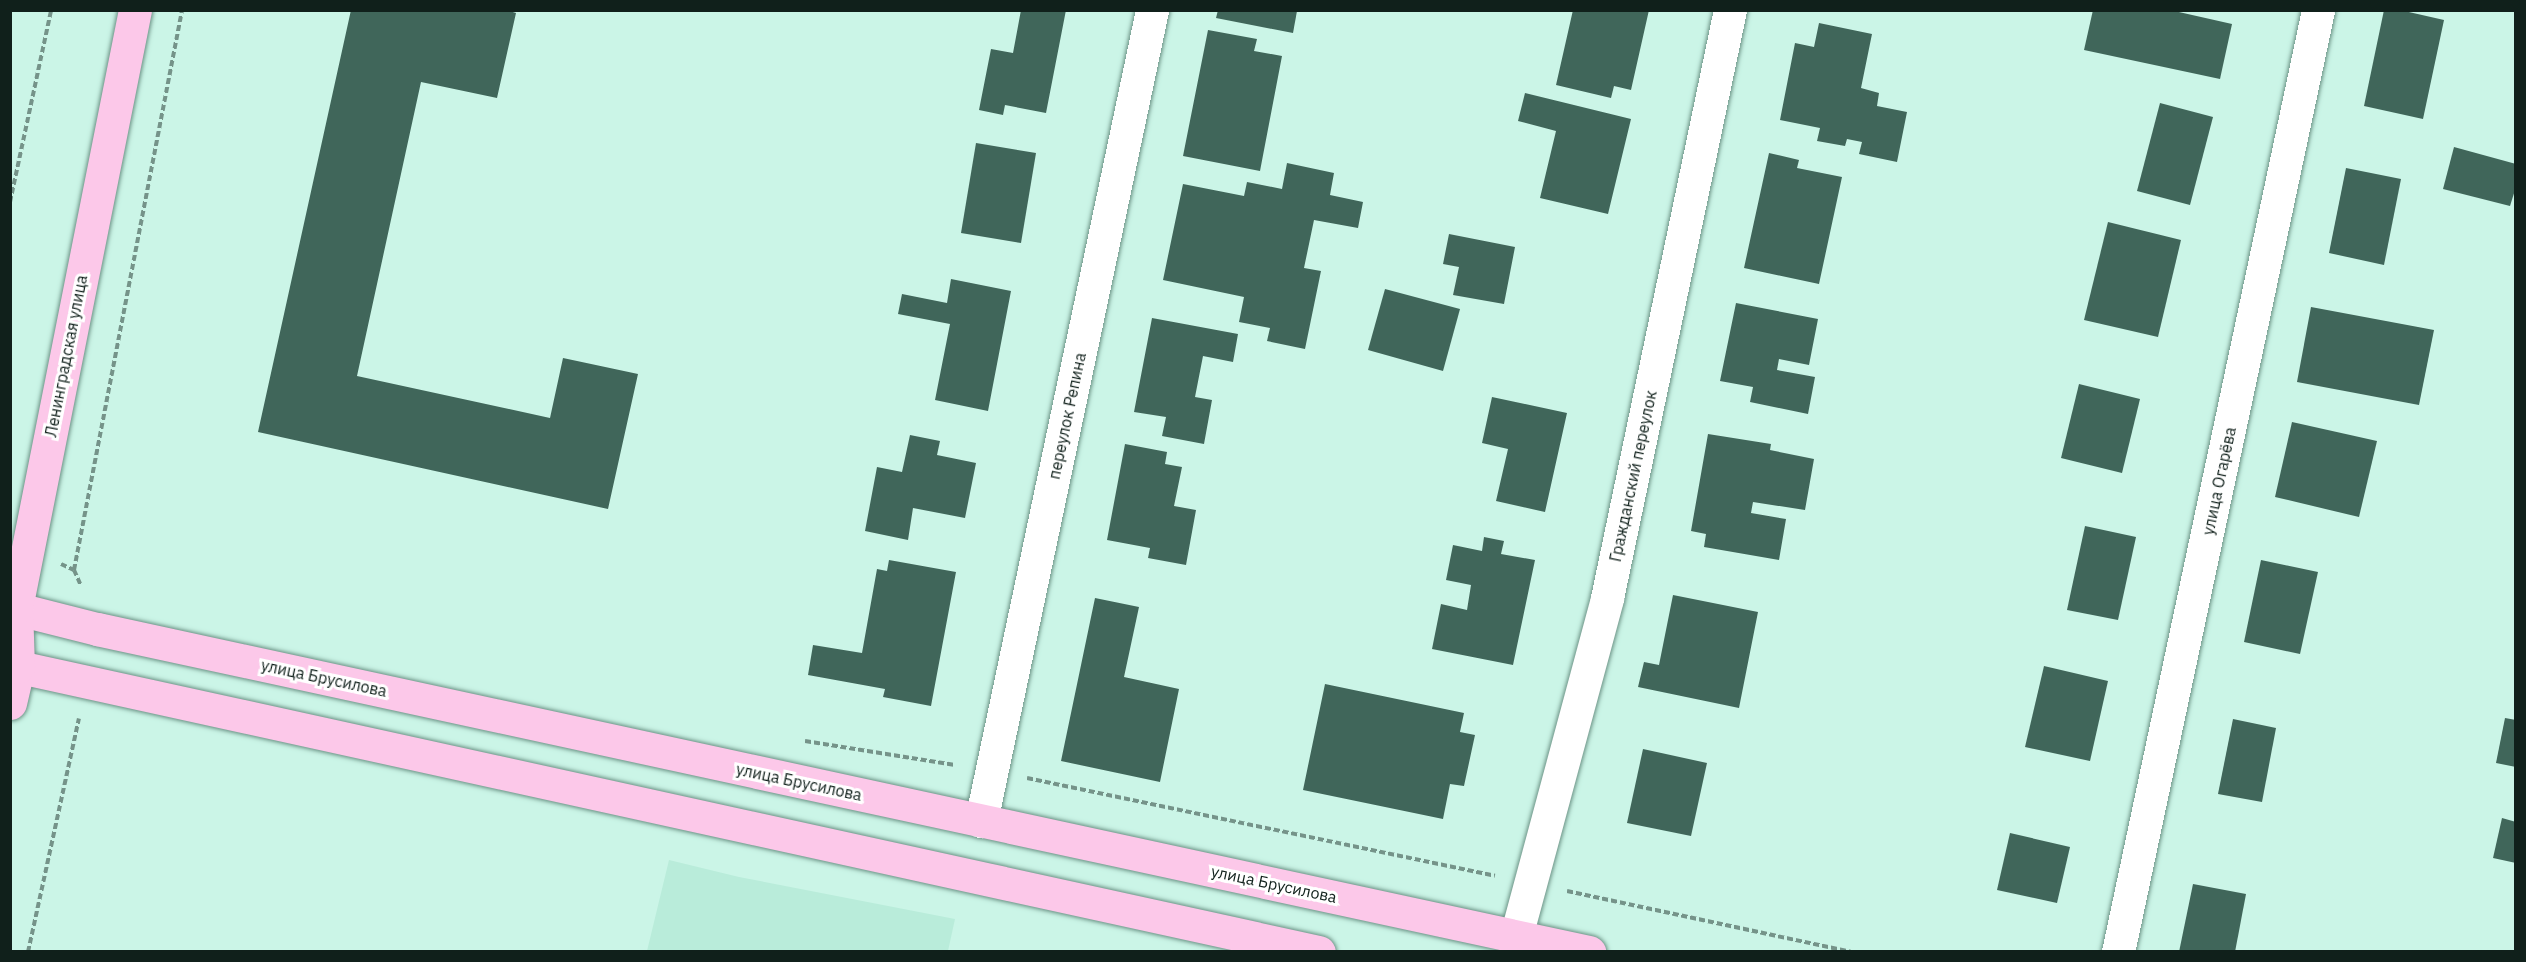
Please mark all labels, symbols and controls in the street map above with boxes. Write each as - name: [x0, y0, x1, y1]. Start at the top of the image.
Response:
- street label: Ленинградская улица: [41, 273, 91, 439]
- street label: переулок Репина: [1044, 351, 1090, 481]
- street label: Гражданский переулок: [1605, 388, 1661, 564]
- street label: улица Огарёва: [2198, 425, 2240, 537]
- street label: улица Брусилова: [259, 655, 389, 701]
- street label: улица Брусилова: [734, 759, 864, 805]
- street label: улица Брусилова: [1209, 861, 1339, 907]

